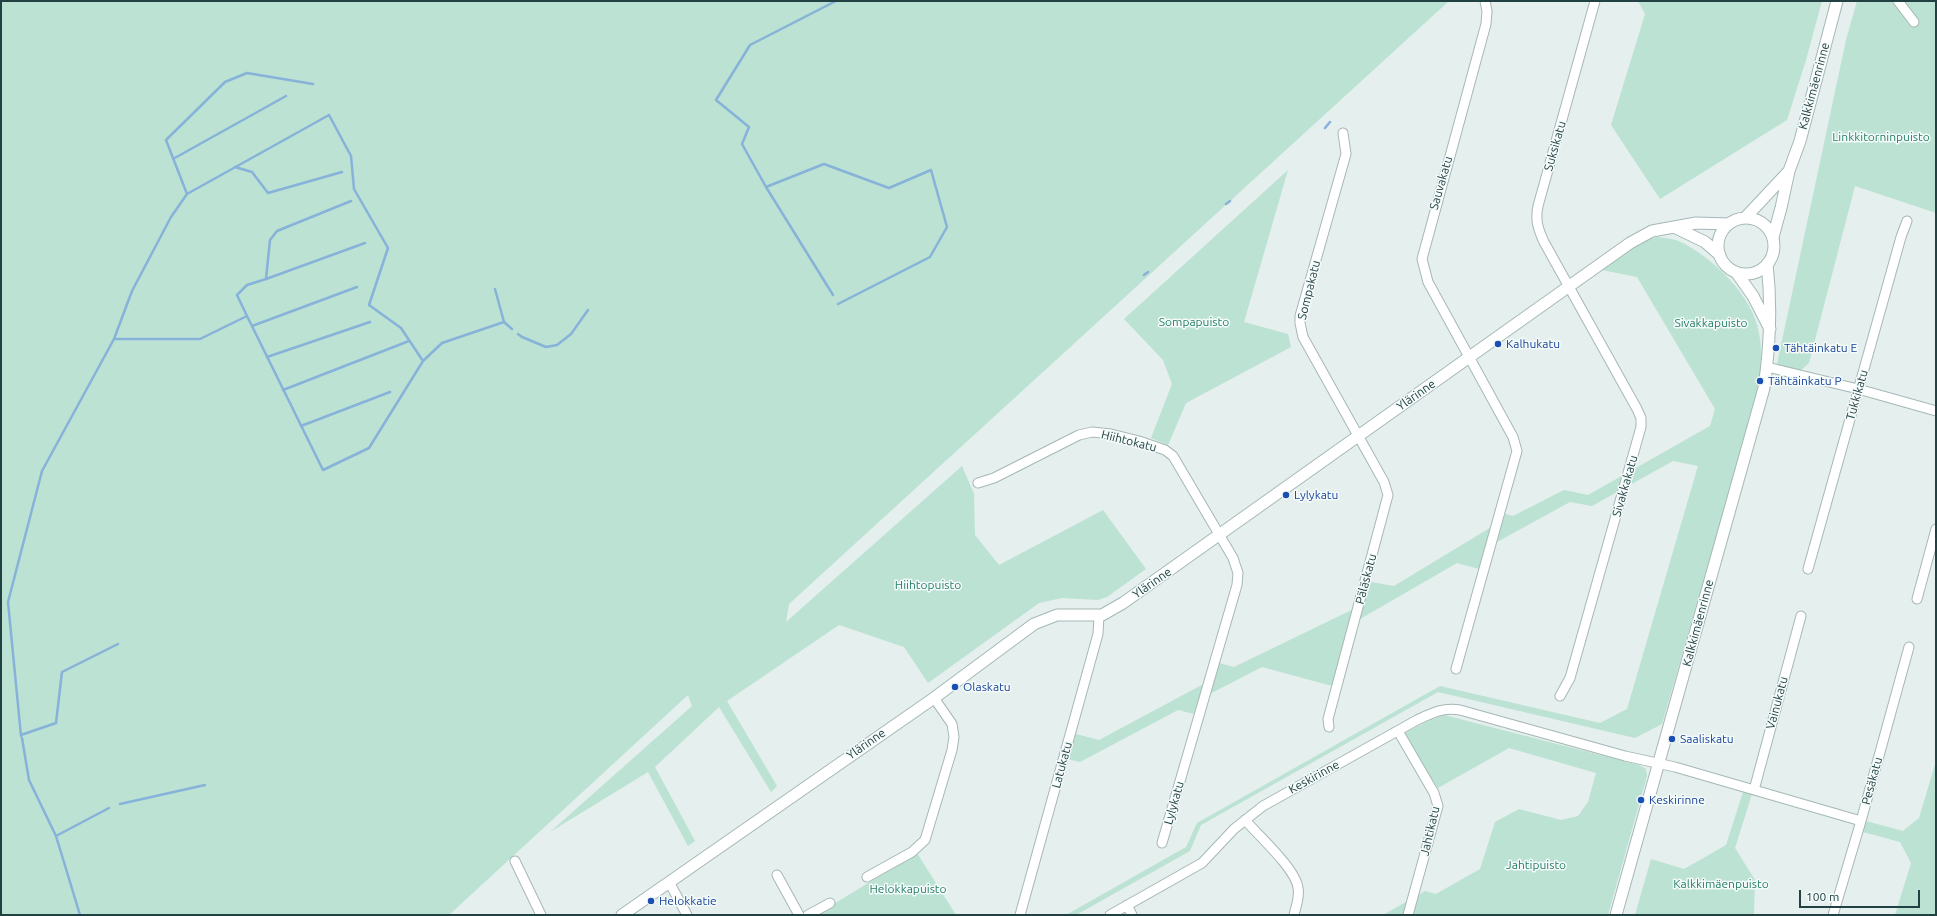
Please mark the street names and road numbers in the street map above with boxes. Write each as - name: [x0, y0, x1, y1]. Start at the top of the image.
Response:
- street label: Kalkkimäenrinne: [1795, 41, 1833, 131]
- street label: Suksikatu: [1541, 119, 1569, 173]
- street label: Sauvakatu: [1426, 155, 1456, 211]
- street label: Sompakatu: [1295, 259, 1323, 321]
- street label: Tukkikatu: [1843, 368, 1871, 422]
- street label: Ylärinne: [1394, 376, 1438, 414]
- street label: Hiihtokatu: [1100, 427, 1158, 455]
- street label: Sivakkakatu: [1609, 454, 1641, 518]
- street label: Päläskatu: [1352, 552, 1380, 606]
- street label: Ylärinne: [1130, 564, 1174, 602]
- street label: Kalkkimäenrinne: [1679, 578, 1717, 668]
- street label: Vainukatu: [1763, 675, 1791, 731]
- street label: Ylärinne: [844, 725, 888, 763]
- street label: Latukatu: [1049, 740, 1075, 790]
- street label: Pesäkatu: [1859, 756, 1885, 806]
- street label: Keskirinne: [1286, 757, 1342, 797]
- street label: Lylykatu: [1161, 780, 1187, 826]
- street label: Jahtikatu: [1417, 805, 1443, 857]

